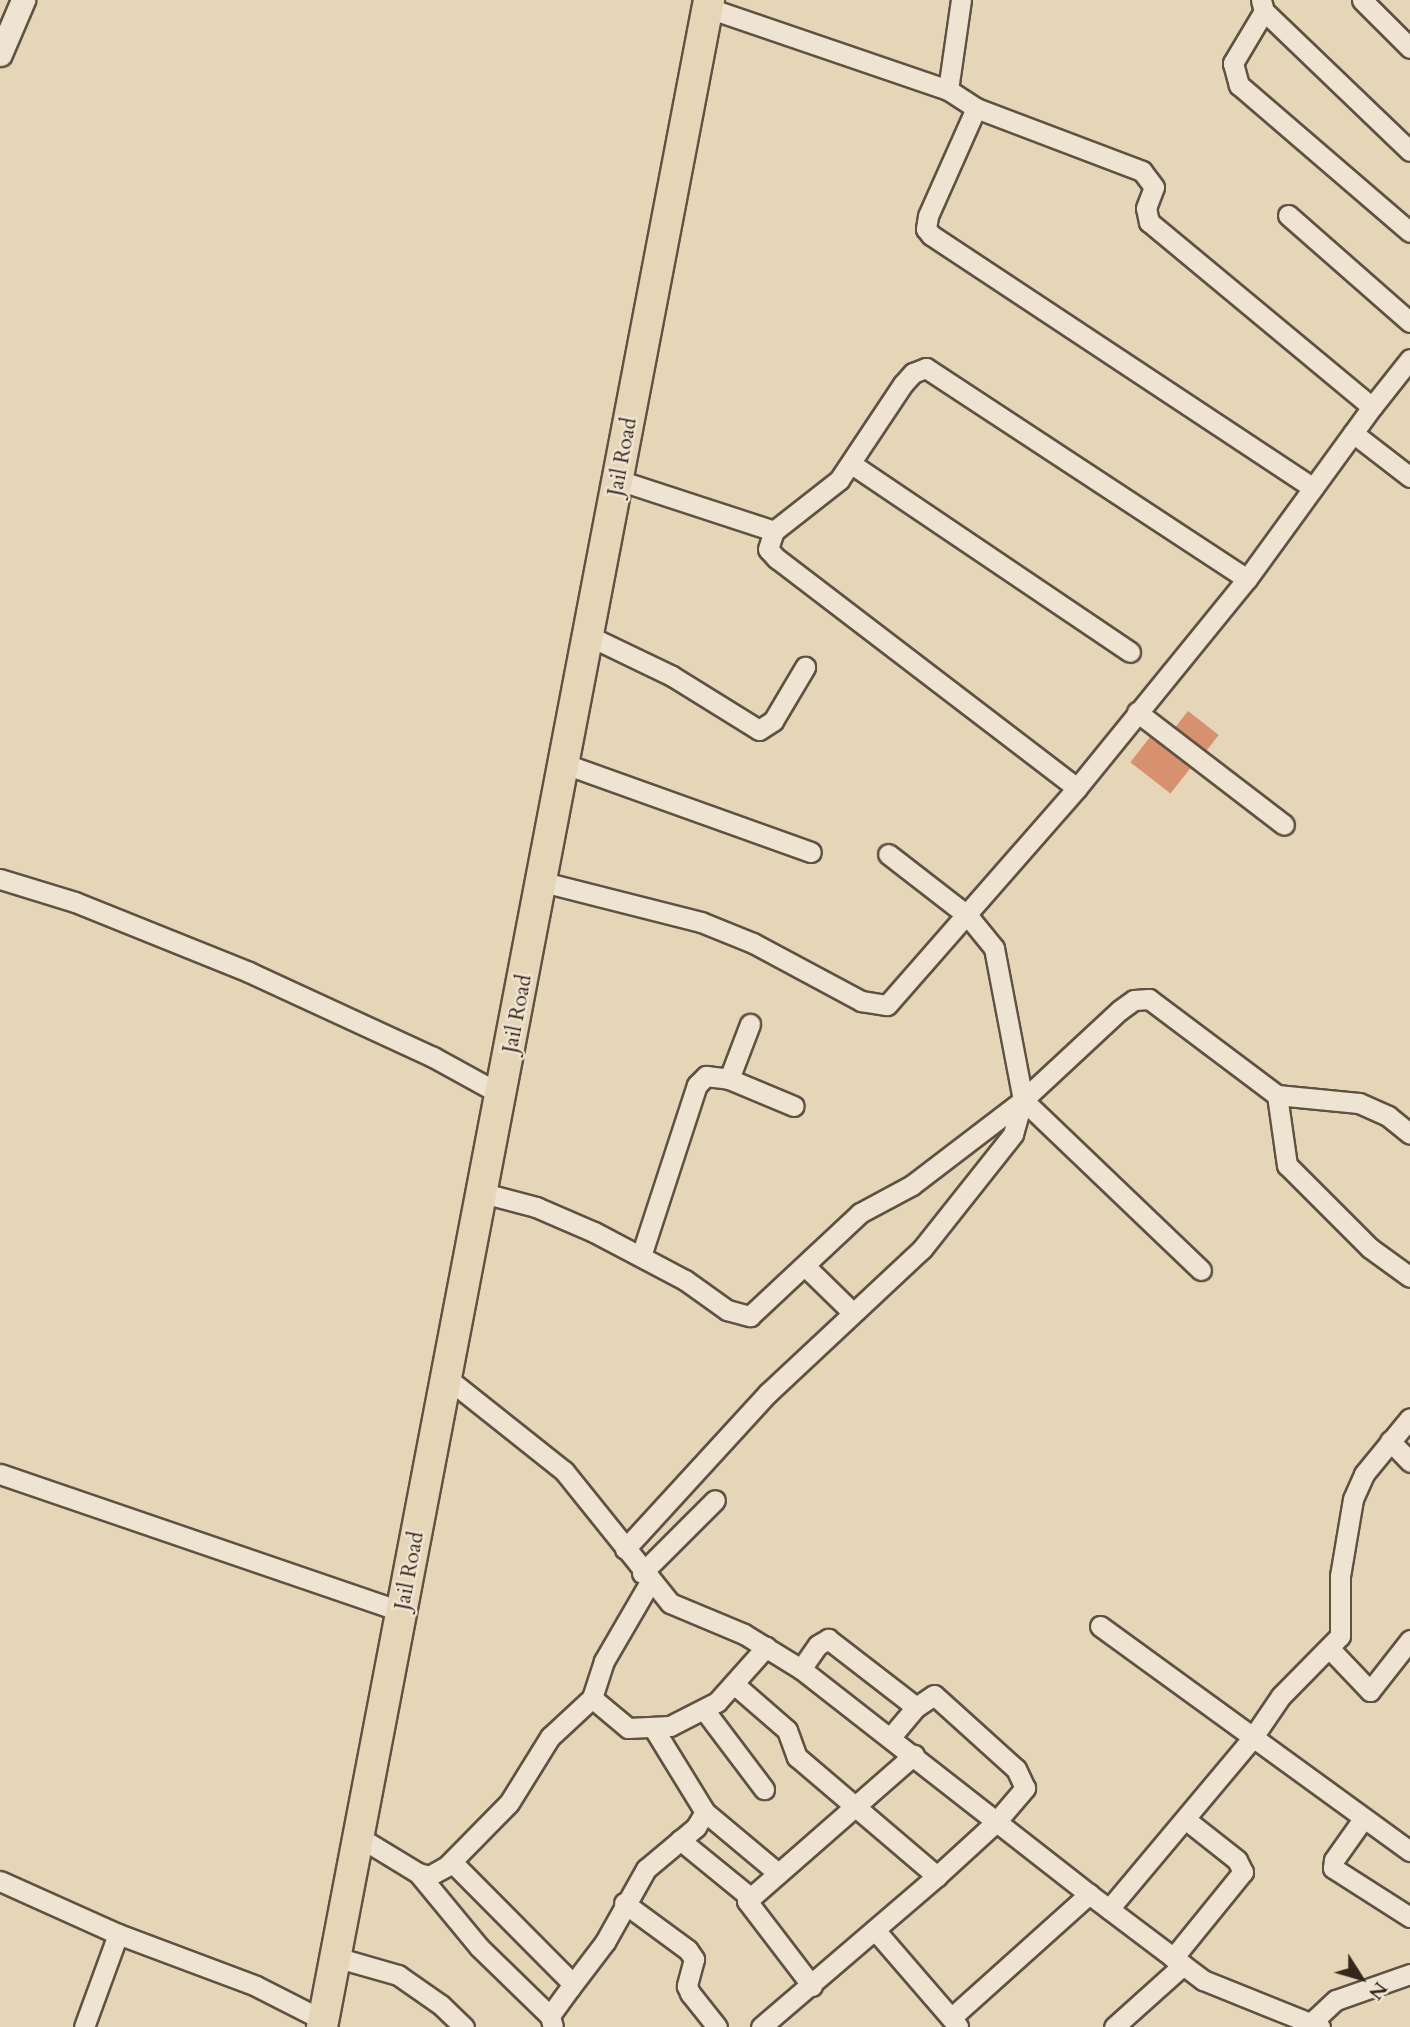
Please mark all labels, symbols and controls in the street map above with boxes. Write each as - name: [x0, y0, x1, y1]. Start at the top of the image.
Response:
- street label: Jail Road: [603, 416, 643, 498]
- street label: Jail Road: [498, 973, 538, 1055]
- street label: Jail Road: [390, 1530, 430, 1612]
- north arrow: [1326, 1943, 1396, 2013]
- text: N: [1362, 1976, 1393, 2005]

